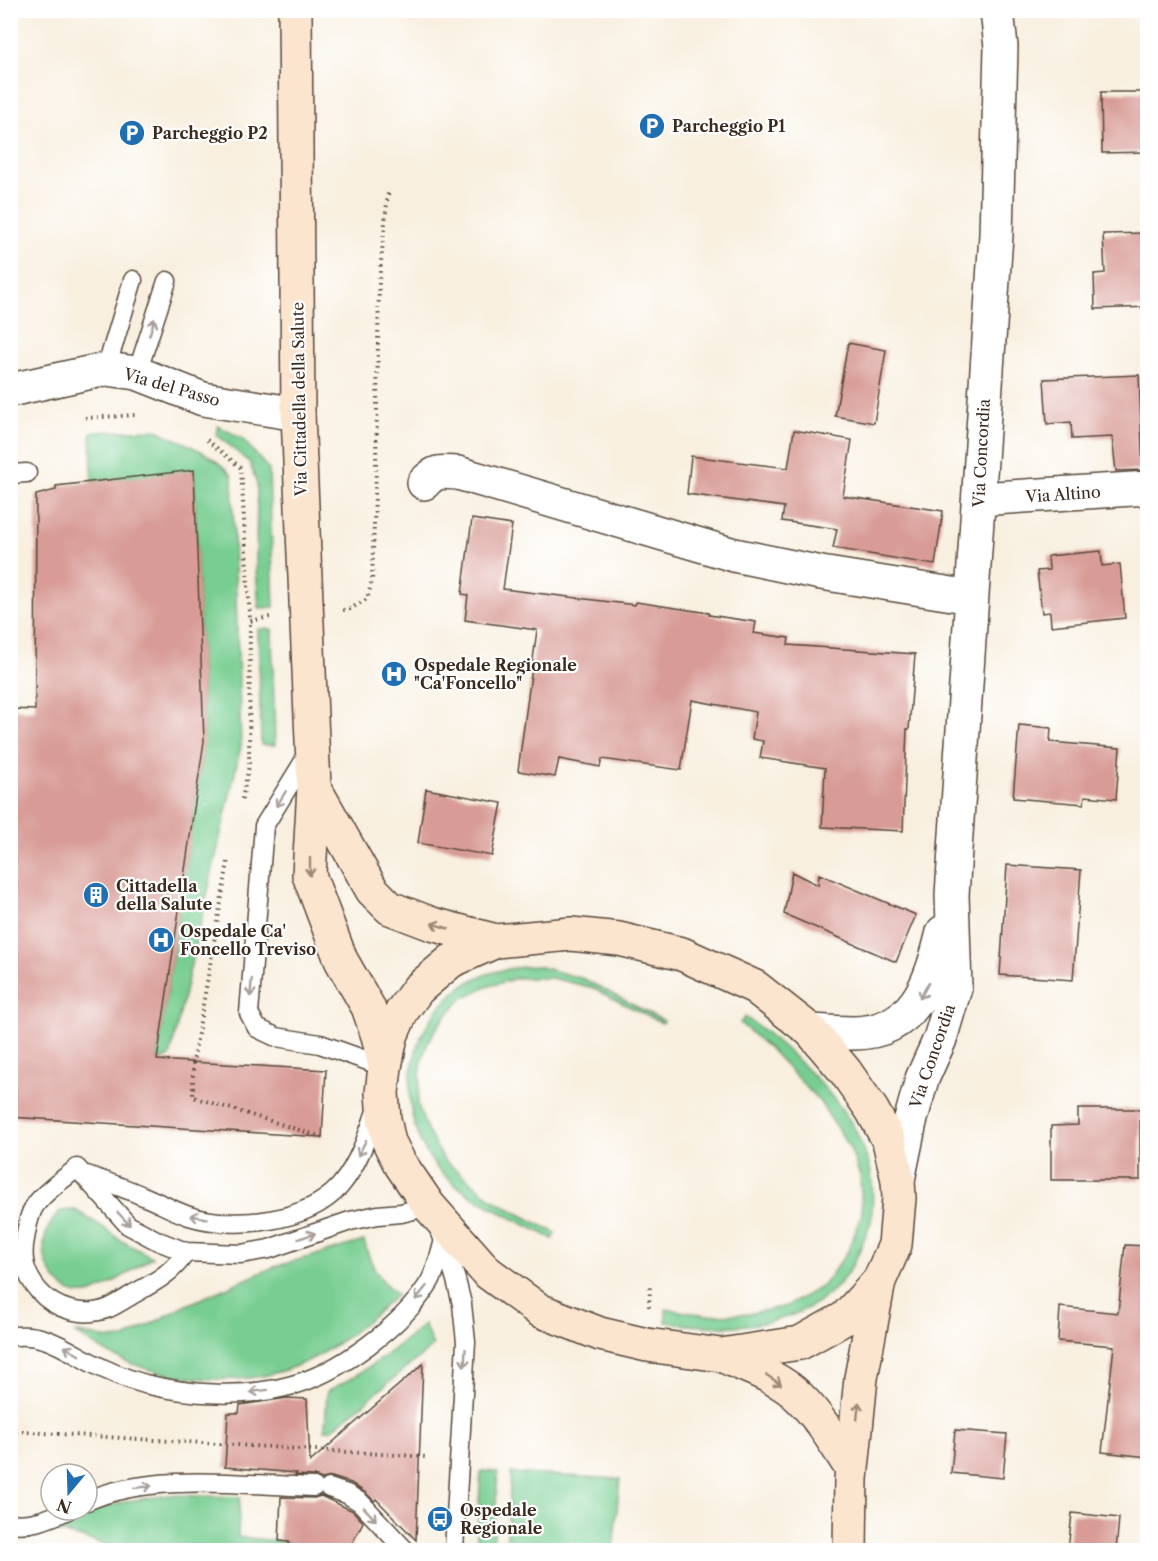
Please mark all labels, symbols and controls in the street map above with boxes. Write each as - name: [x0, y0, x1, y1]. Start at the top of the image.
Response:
- parking icon: Parcheggio P1: [637, 111, 667, 141]
- place label: Parcheggio P1: [672, 116, 786, 136]
- parking icon: Parcheggio P2: [117, 118, 147, 148]
- place label: Parcheggio P2: [152, 123, 268, 143]
- street label: Via Cittadella della Salute: [287, 302, 311, 497]
- one-way arrow: [147, 318, 158, 337]
- street label: Via del Passo: [121, 363, 223, 410]
- street label: Via Concordia: [968, 398, 994, 509]
- street label: Via Altino: [1024, 481, 1101, 507]
- place label: Ospedale Regionale "Ca'Foncello": [414, 655, 577, 693]
- hospital icon: Ospedale Regionale "Ca'Foncello": [379, 659, 409, 689]
- one-way arrow: [275, 790, 287, 806]
- one-way arrow: [304, 856, 316, 876]
- place label: Cittadella della Salute: [116, 876, 213, 914]
- building icon: Cittadella della Salute: [81, 880, 111, 910]
- one-way arrow: [431, 920, 450, 931]
- place label: Ospedale Ca' Foncello Treviso: [180, 921, 316, 959]
- hospital icon: Ospedale Ca' Foncello Treviso: [146, 925, 176, 955]
- one-way arrow: [245, 978, 256, 998]
- one-way arrow: [918, 982, 929, 1000]
- street label: Via Concordia: [904, 1001, 959, 1112]
- one-way arrow: [356, 1138, 368, 1156]
- one-way arrow: [190, 1211, 209, 1222]
- one-way arrow: [116, 1212, 131, 1227]
- one-way arrow: [297, 1230, 316, 1241]
- one-way arrow: [415, 1285, 428, 1301]
- one-way arrow: [64, 1345, 81, 1357]
- one-way arrow: [459, 1348, 470, 1368]
- one-way arrow: [765, 1375, 782, 1387]
- one-way arrow: [249, 1386, 269, 1397]
- one-way arrow: [853, 1401, 864, 1421]
- north arrow: [39, 1462, 99, 1522]
- one-way arrow: [133, 1481, 153, 1492]
- text: N: [54, 1494, 74, 1518]
- place label: Ospedale Regionale: [460, 1500, 543, 1538]
- bus stop icon: Ospedale Regionale: [425, 1504, 455, 1534]
- one-way arrow: [363, 1506, 378, 1521]

